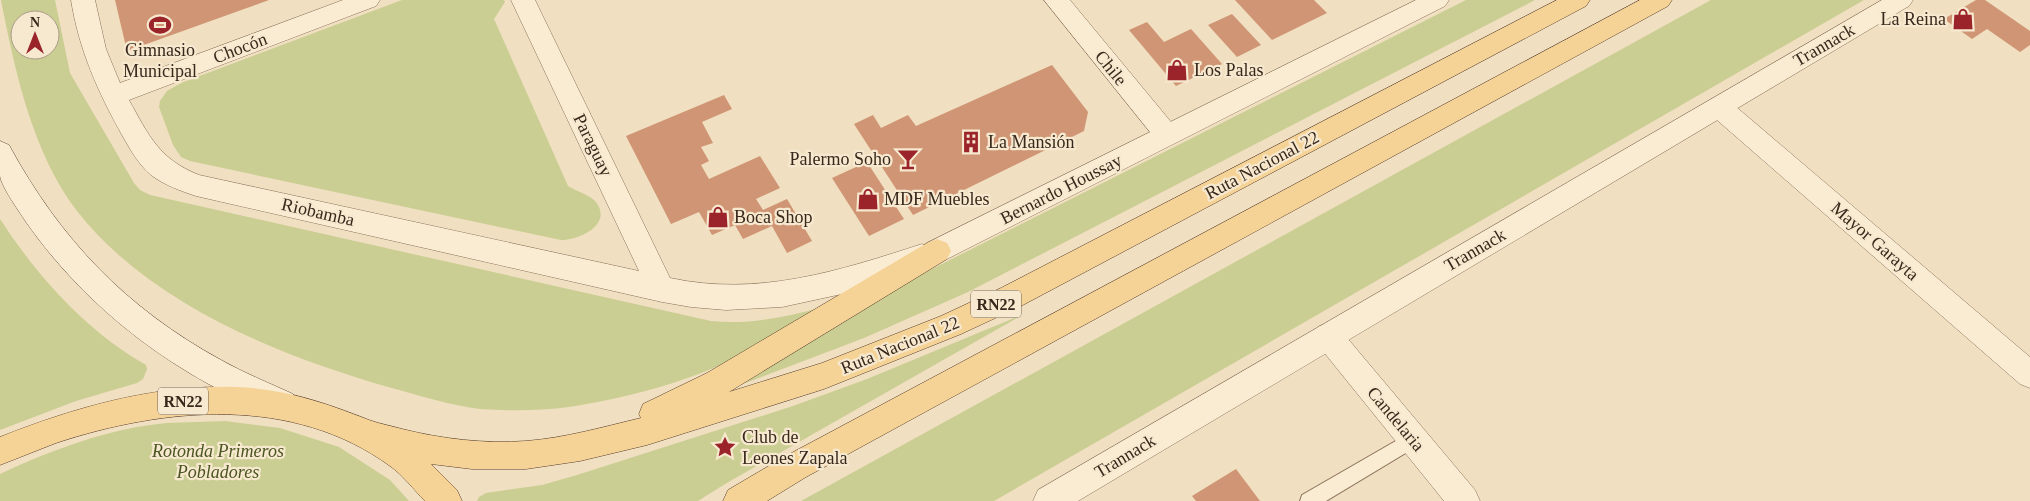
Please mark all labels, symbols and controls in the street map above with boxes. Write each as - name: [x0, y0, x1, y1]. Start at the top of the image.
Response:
- shop icon: La Reina: [1950, 6, 1976, 32]
- place label: La Reina: [1881, 9, 1946, 29]
- north arrow: [10, 10, 60, 60]
- sports icon: Gimnasio Municipal: [147, 12, 173, 38]
- text: N: [30, 15, 40, 30]
- street label: Trannack: [1790, 20, 1858, 70]
- street label: Chocón: [210, 29, 270, 67]
- place label: Gimnasio Municipal: [123, 40, 197, 81]
- street label: Chile: [1091, 47, 1131, 89]
- shop icon: Los Palas: [1164, 57, 1190, 83]
- place label: Los Palas: [1194, 60, 1264, 80]
- street label: Paraguay: [569, 111, 617, 179]
- street label: Ruta Nacional 22: [1202, 127, 1322, 203]
- building icon: La Mansión: [958, 129, 984, 155]
- place label: La Mansión: [988, 132, 1074, 152]
- bar icon: Palermo Soho: [895, 146, 921, 172]
- place label: Palermo Soho: [790, 149, 891, 169]
- street label: Bernardo Houssay: [997, 150, 1125, 228]
- shop icon: MDF Muebles: [855, 186, 881, 212]
- place label: MDF Muebles: [884, 189, 990, 209]
- street label: Riobamba: [280, 194, 356, 230]
- street label: Mayor Garayta: [1827, 198, 1923, 284]
- shop icon: Boca Shop: [705, 204, 731, 230]
- place label: Boca Shop: [734, 207, 813, 227]
- street label: Trannack: [1441, 225, 1509, 275]
- road number: RN22: [971, 290, 1021, 318]
- street label: Ruta Nacional 22: [838, 312, 962, 378]
- street label: Candelaria: [1363, 383, 1429, 455]
- road number: RN22: [158, 388, 208, 414]
- place label: Club de Leones Zapala: [742, 427, 847, 468]
- street label: Trannack: [1091, 430, 1159, 482]
- place icon: Club de Leones Zapala: [712, 434, 738, 460]
- park label: Rotonda Primeros Pobladores: [151, 441, 284, 482]

